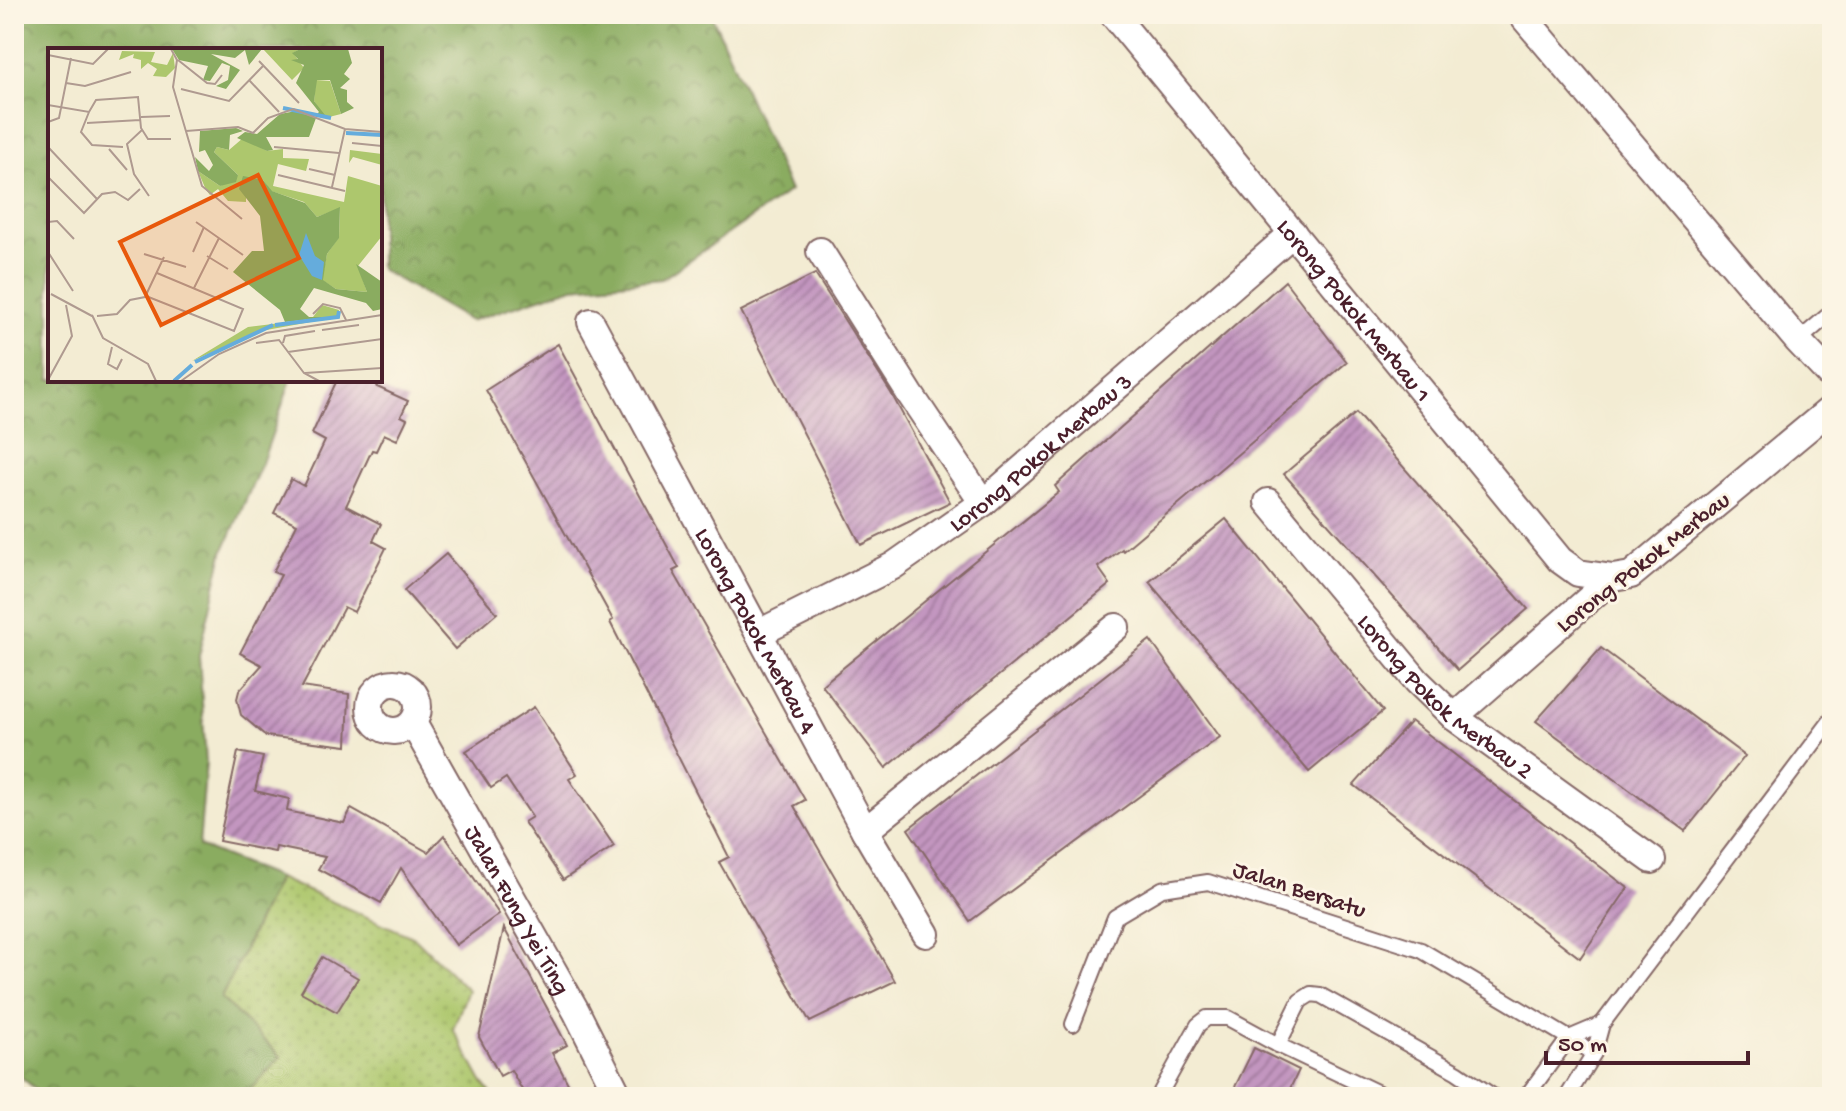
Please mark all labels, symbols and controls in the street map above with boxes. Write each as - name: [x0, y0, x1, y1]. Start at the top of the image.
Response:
- inset map: [48, 48, 382, 382]
- street label: Lorong Pokok Merbau 1: [1269, 214, 1436, 409]
- street label: Lorong Pokok Merbau 3: [945, 369, 1140, 540]
- street label: Lorong Pokok Merbau: [1551, 487, 1737, 641]
- street label: Lorong Pokok Merbau 4: [687, 524, 821, 741]
- street label: Lorong Pokok Merbau 2: [1349, 609, 1537, 787]
- street label: Jalan Fung Yei Ting: [456, 821, 575, 1001]
- street label: Jalan Bersatu: [1229, 856, 1369, 926]
- scale bar: [1546, 1015, 1748, 1065]
- text: 50 m: [1558, 1032, 1607, 1061]

